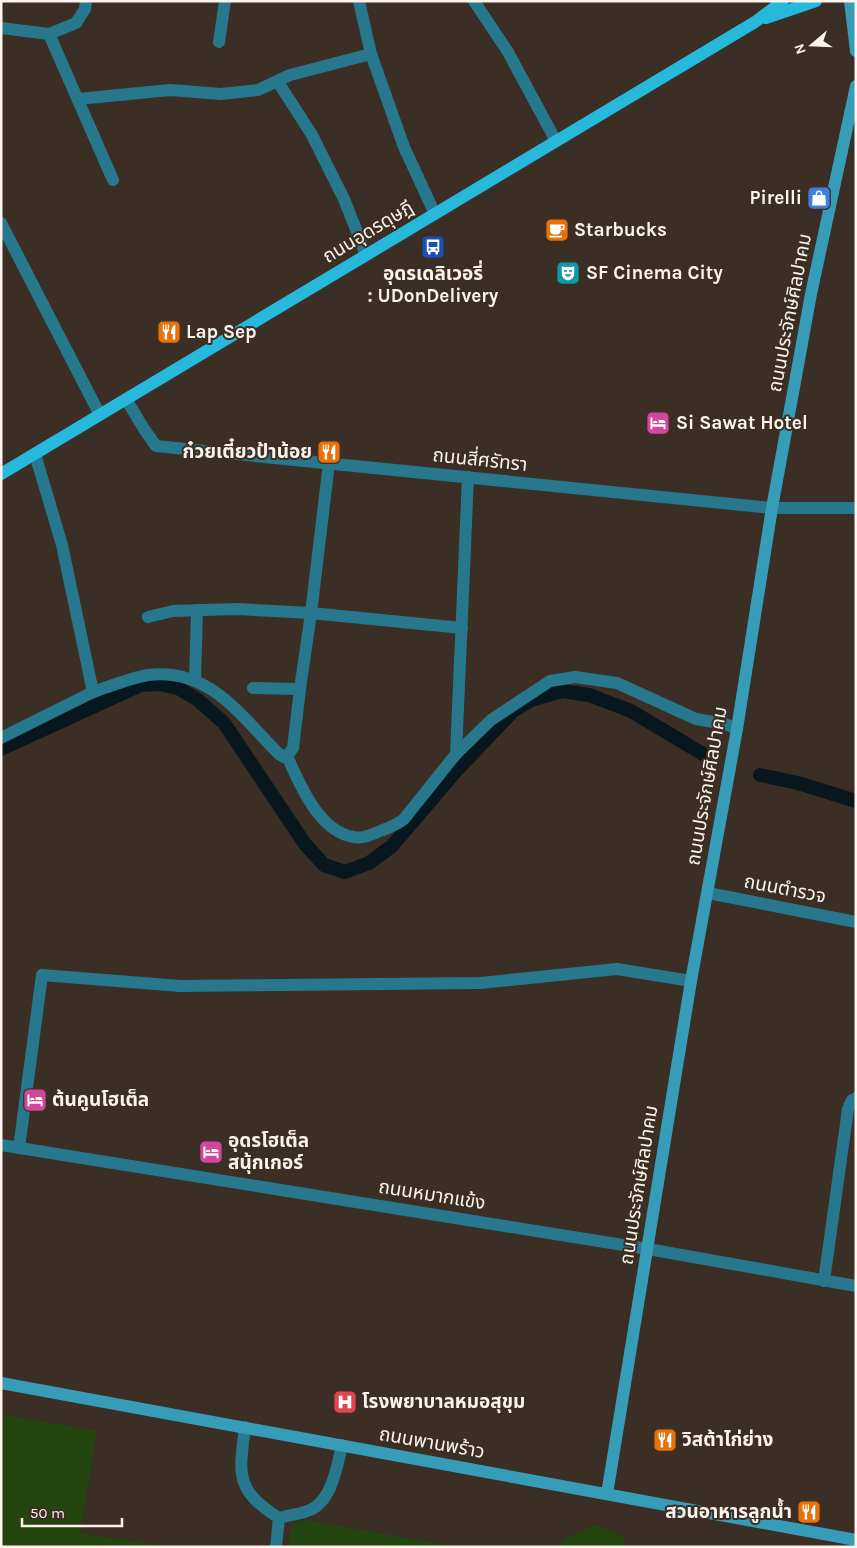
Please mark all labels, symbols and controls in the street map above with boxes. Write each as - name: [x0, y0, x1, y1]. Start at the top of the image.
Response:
- north arrow: [787, 20, 837, 70]
- text: N: [791, 42, 810, 57]
- shop icon: Pirelli: [806, 185, 832, 211]
- place label: Pirelli: [749, 187, 802, 209]
- street label: ถนนอุดรดุษฎี: [319, 196, 417, 268]
- cafe icon: Starbucks: [544, 217, 570, 243]
- place label: Starbucks: [574, 219, 667, 241]
- street label: ถนนประจักษ์ศิลปาคม: [764, 232, 816, 394]
- bus stop icon: อุดรเดลิเวอรี่ : UDonDelivery: [420, 234, 446, 260]
- place label: อุดรเดลิเวอรี่ : UDonDelivery: [368, 260, 499, 307]
- theatre icon: SF Cinema City: [555, 260, 581, 286]
- place label: SF Cinema City: [586, 262, 723, 284]
- restaurant icon: Lap Sep: [156, 319, 182, 345]
- place label: Lap Sep: [186, 321, 257, 343]
- hotel icon: Si Sawat Hotel: [645, 410, 671, 436]
- place label: Si Sawat Hotel: [676, 412, 808, 434]
- place label: ก๋วยเตี๋ยวป้าน้อย: [183, 438, 312, 463]
- restaurant icon: ก๋วยเตี๋ยวป้าน้อย: [316, 439, 342, 465]
- street label: ถนนสี่ศรัทรา: [431, 441, 529, 476]
- street label: ถนนประจักษ์ศิลปาคม: [682, 705, 732, 867]
- street label: ถนนตำรวจ: [742, 870, 828, 908]
- hotel icon: ต้นคูนโฮเต็ล: [22, 1087, 48, 1113]
- place label: ต้นคูนโฮเต็ล: [52, 1088, 149, 1111]
- street label: ถนนประจักษ์ศิลปาคม: [616, 1104, 662, 1266]
- place label: อุดรโฮเต็ล สนุ้กเกอร์: [228, 1129, 309, 1174]
- hotel icon: อุดรโฮเต็ล สนุ้กเกอร์: [198, 1139, 224, 1165]
- street label: ถนนหมากแข้ง: [377, 1175, 487, 1214]
- hospital icon: โรงพยาบาลหมอสุขุม: [332, 1389, 358, 1415]
- place label: โรงพยาบาลหมอสุขุม: [362, 1391, 525, 1413]
- street label: ถนนพานพร้าว: [377, 1422, 487, 1463]
- restaurant icon: วิสต้าไก่ย่าง: [652, 1427, 678, 1453]
- place label: วิสต้าไก่ย่าง: [681, 1429, 773, 1451]
- scale bar: [22, 1496, 122, 1528]
- place label: สวนอาหารลูกน้ำ: [665, 1498, 792, 1523]
- restaurant icon: สวนอาหารลูกน้ำ: [796, 1499, 822, 1525]
- text: 50 m: [30, 1504, 65, 1522]

